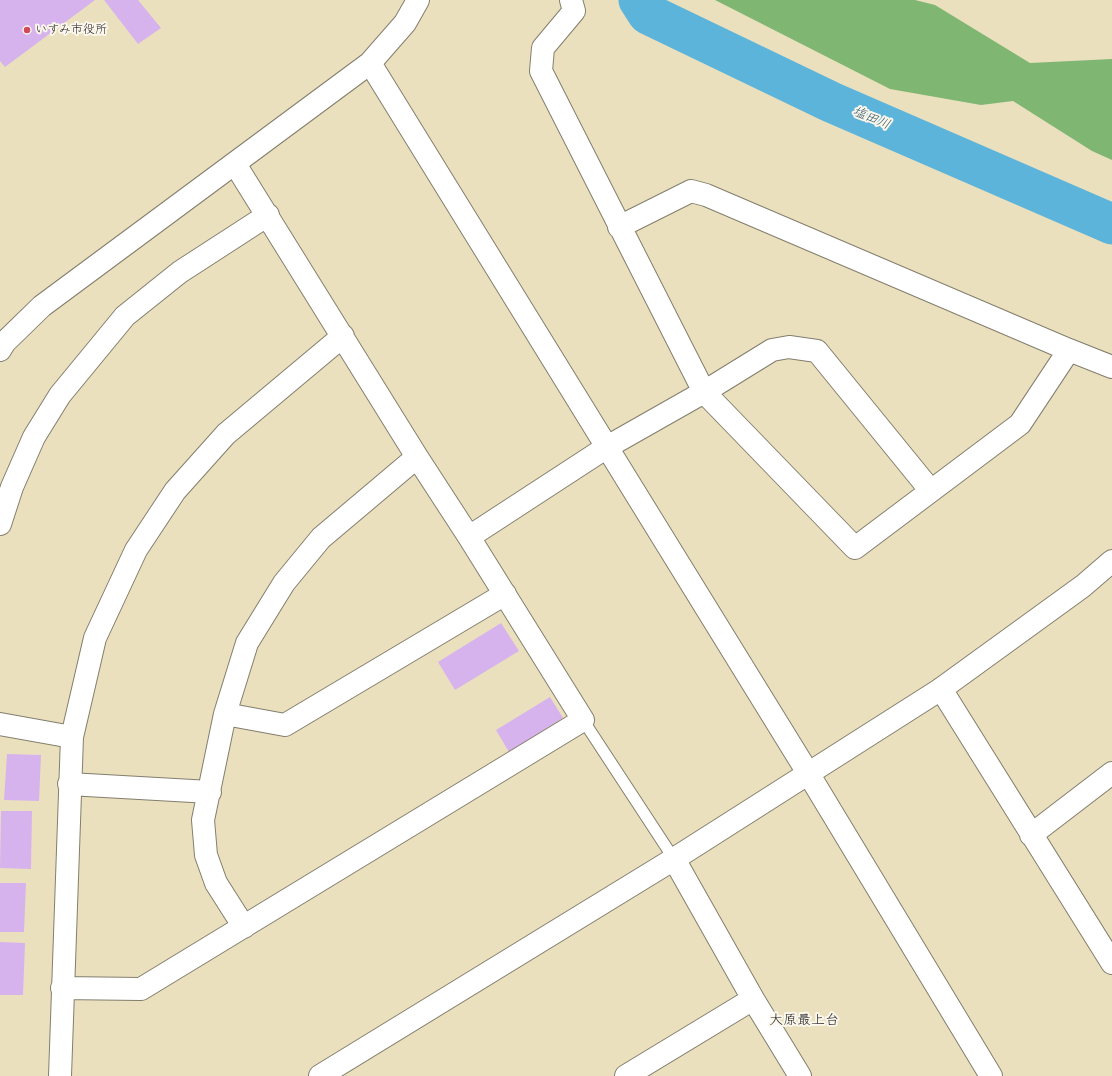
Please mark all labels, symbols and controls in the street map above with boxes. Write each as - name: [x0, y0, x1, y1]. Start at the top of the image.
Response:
- place label: いすみ市役所: [35, 23, 107, 37]
- marker: いすみ市役所: [22, 25, 32, 35]
- water label: 塩田川: [850, 104, 892, 134]
- district label: 大原最上台: [769, 1013, 839, 1029]

